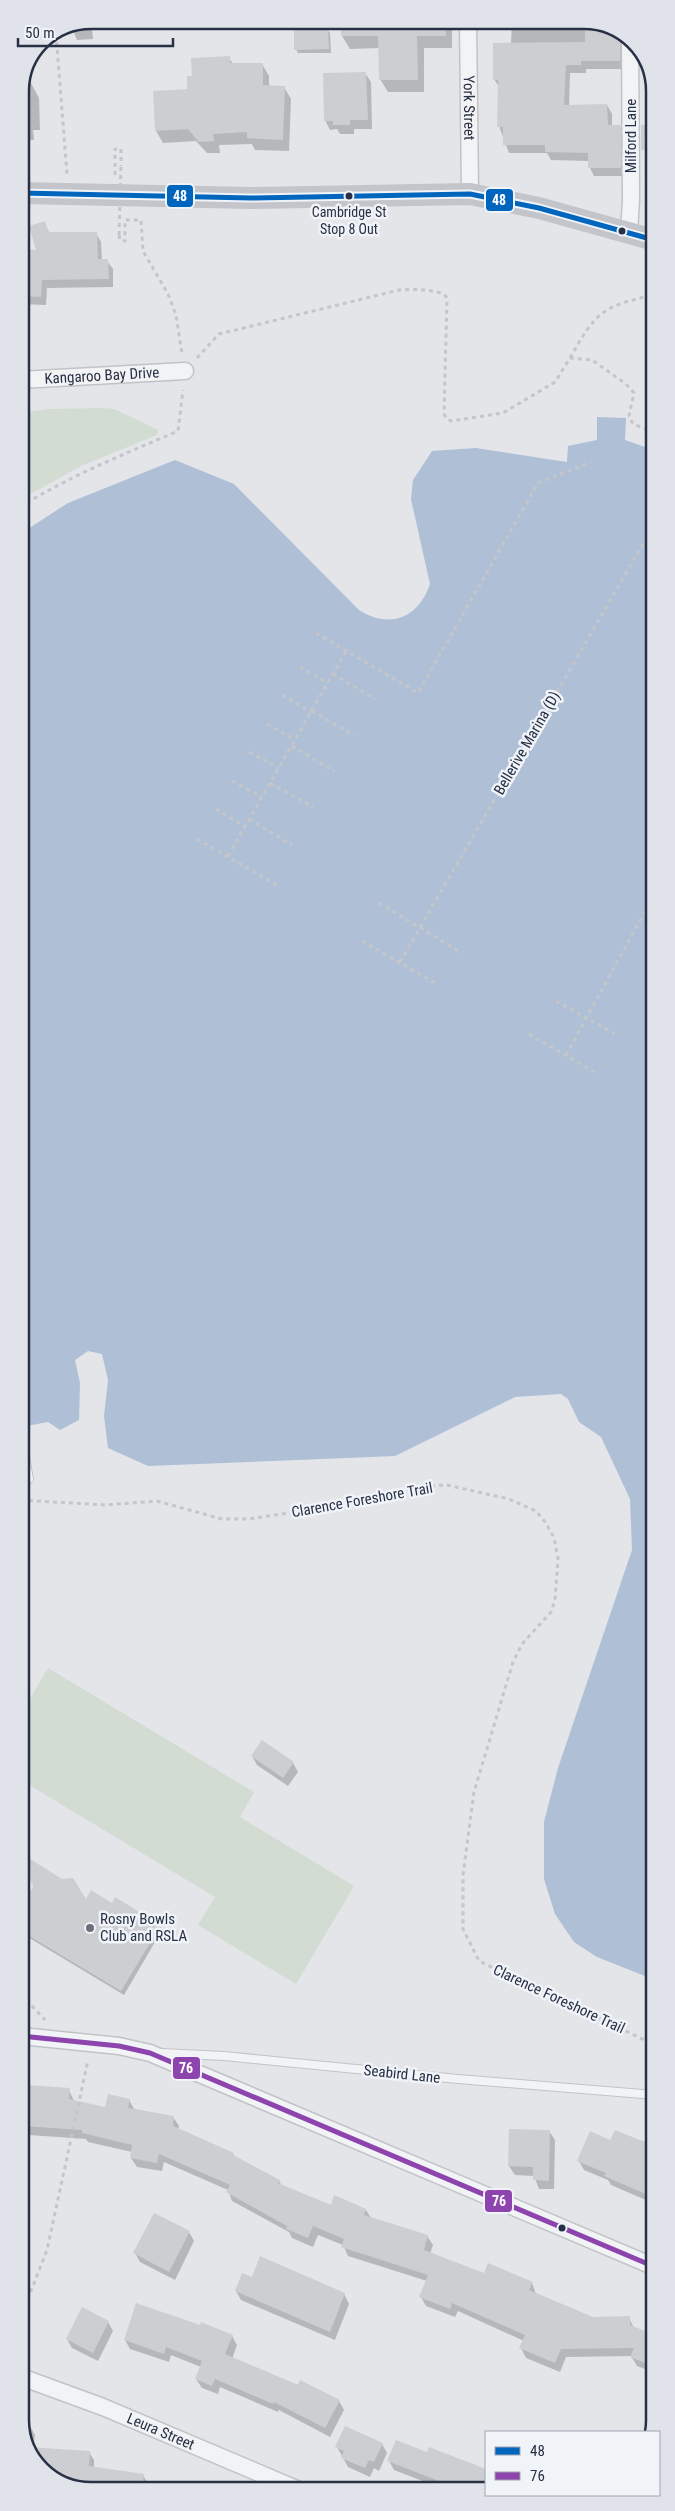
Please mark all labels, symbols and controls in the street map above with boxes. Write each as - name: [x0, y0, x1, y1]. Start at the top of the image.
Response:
- scale bar: [18, 15, 172, 47]
- text: 50 m: [25, 24, 55, 42]
- street label: York Street: [460, 75, 478, 141]
- street label: Milford Lane: [622, 99, 640, 173]
- line badge: 48: [166, 184, 194, 208]
- text: 48: [173, 188, 187, 204]
- line badge: 48: [485, 188, 514, 212]
- marker: Cambridge St Stop 8 Out: [344, 191, 354, 201]
- text: 48: [492, 192, 506, 208]
- place label: Cambridge St Stop 8 Out: [312, 204, 386, 237]
- unlabelled marker: [617, 226, 627, 236]
- street label: Kangaroo Bay Drive: [44, 363, 160, 388]
- street label: Bellerive Marina (D): [490, 688, 564, 798]
- street label: Clarence Foreshore Trail: [290, 1479, 434, 1521]
- place label: Rosny Bowls Club and RSLA: [100, 1910, 187, 1945]
- marker: Rosny Bowls Club and RSLA: [84, 1922, 96, 1934]
- street label: Clarence Foreshore Trail: [490, 1961, 628, 2037]
- line badge: 76: [172, 2056, 201, 2080]
- text: 76: [179, 2060, 193, 2076]
- street label: Seabird Lane: [363, 2061, 441, 2087]
- line badge: 76: [484, 2189, 513, 2213]
- text: 76: [492, 2193, 506, 2209]
- unlabelled marker: [557, 2223, 567, 2233]
- street label: Leura Street: [124, 2409, 197, 2454]
- legend: [485, 2431, 660, 2496]
- text: 48: [530, 2442, 545, 2460]
- text: 76: [530, 2467, 545, 2485]

